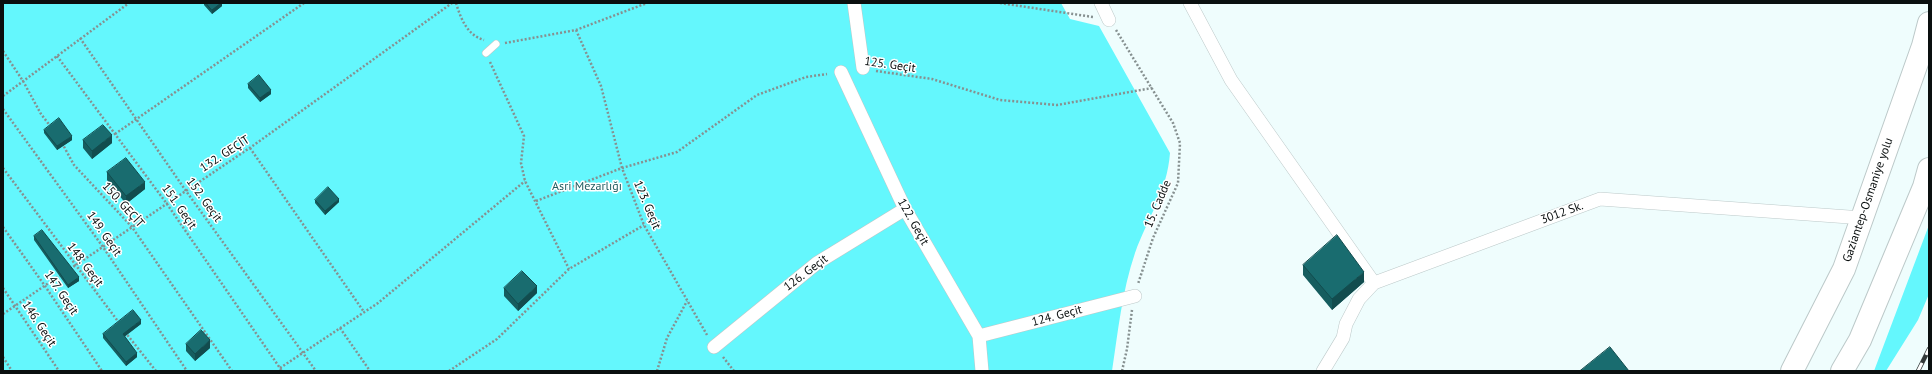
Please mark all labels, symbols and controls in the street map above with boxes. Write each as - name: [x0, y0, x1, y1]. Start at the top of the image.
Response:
- street label: 125. Geçit: [864, 54, 916, 76]
- street label: 132. GEÇİT: [198, 133, 252, 175]
- street label: Gaziantep-Osmaniye yolu: [1840, 136, 1896, 264]
- street label: 152. Geçit: [183, 175, 225, 225]
- street label: 15. Cadde: [1142, 178, 1174, 230]
- street label: 150. GEÇİT: [99, 179, 147, 231]
- street label: 123. Geçit: [630, 179, 664, 231]
- park label: Asri Mezarlığı: [552, 180, 622, 194]
- street label: 151. Geçit: [158, 182, 200, 232]
- street label: 122. Geçit: [894, 196, 932, 248]
- street label: 3012 Sk.: [1539, 199, 1585, 227]
- street label: 149. Geçit: [83, 209, 125, 259]
- street label: 148. Geçit: [64, 240, 106, 290]
- street label: 126. Geçit: [781, 252, 831, 294]
- street label: 147. Geçit: [41, 268, 81, 318]
- street label: 146. Geçit: [19, 299, 59, 349]
- street label: 124. Geçit: [1030, 302, 1084, 330]

